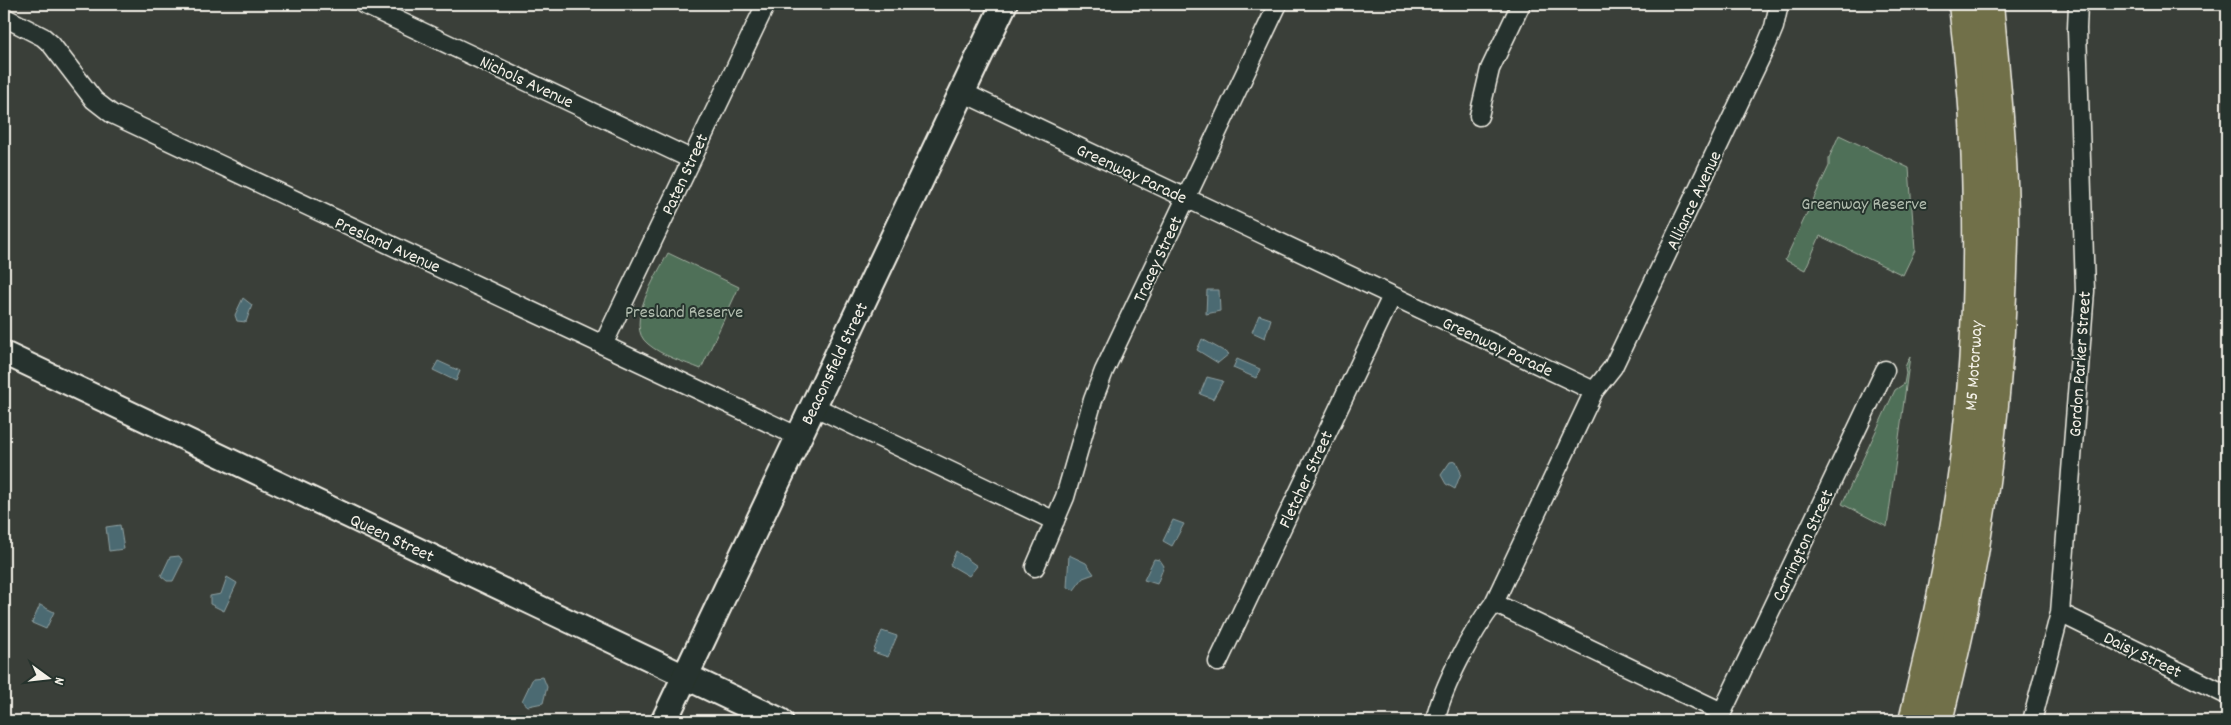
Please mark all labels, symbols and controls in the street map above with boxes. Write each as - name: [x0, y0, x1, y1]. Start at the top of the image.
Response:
- street label: Nichols Avenue: [475, 51, 577, 116]
- street label: Paten Street: [656, 130, 716, 220]
- street label: Greenway Parade: [1072, 139, 1190, 212]
- street label: Alliance Avenue: [1661, 147, 1729, 255]
- park label: Greenway Reserve: [1801, 193, 1927, 218]
- street label: Presland Avenue: [330, 212, 444, 281]
- street label: Tracey Street: [1128, 212, 1190, 307]
- street label: Gordon Parker Street: [2064, 290, 2099, 438]
- street label: Beaconsfield Street: [796, 299, 876, 430]
- park label: Presland Reserve: [625, 301, 743, 326]
- street label: Greenway Parade: [1438, 312, 1556, 385]
- street label: M5 Motorway: [1960, 319, 1991, 412]
- street label: Fletcher Street: [1274, 427, 1341, 533]
- street label: Carrington Street: [1767, 486, 1841, 606]
- street label: Queen Street: [345, 509, 438, 570]
- street label: Daisy Street: [2099, 627, 2185, 686]
- north arrow: [22, 652, 72, 702]
- text: N: [48, 675, 69, 687]

